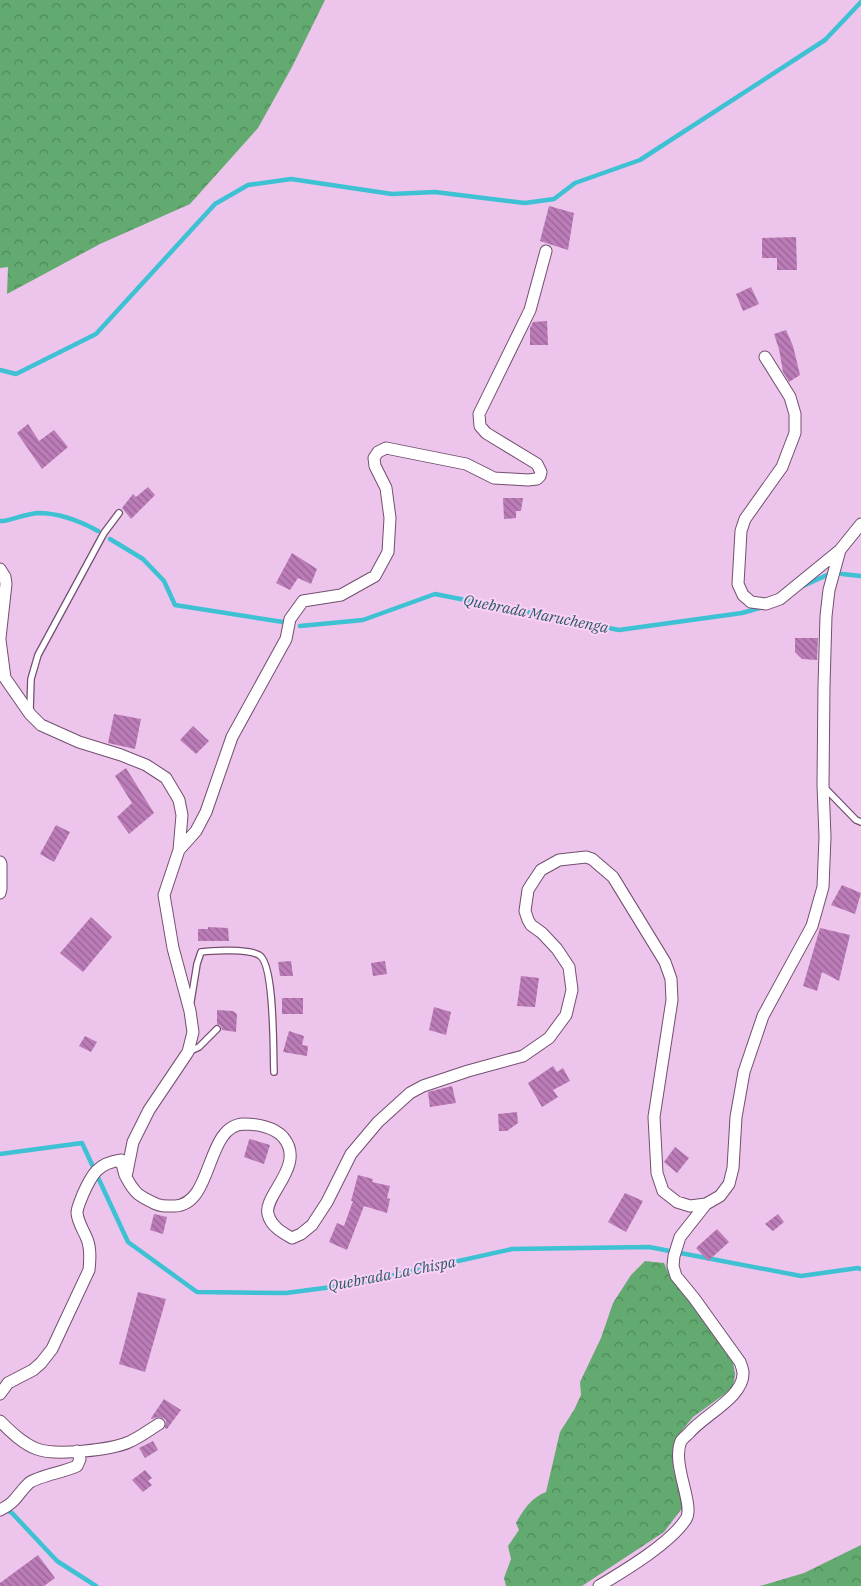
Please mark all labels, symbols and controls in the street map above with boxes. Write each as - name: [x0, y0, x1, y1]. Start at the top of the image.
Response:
- water label: Quebrada Maruchenga: [462, 590, 611, 637]
- water label: Quebrada La Chispa: [326, 1252, 458, 1295]

